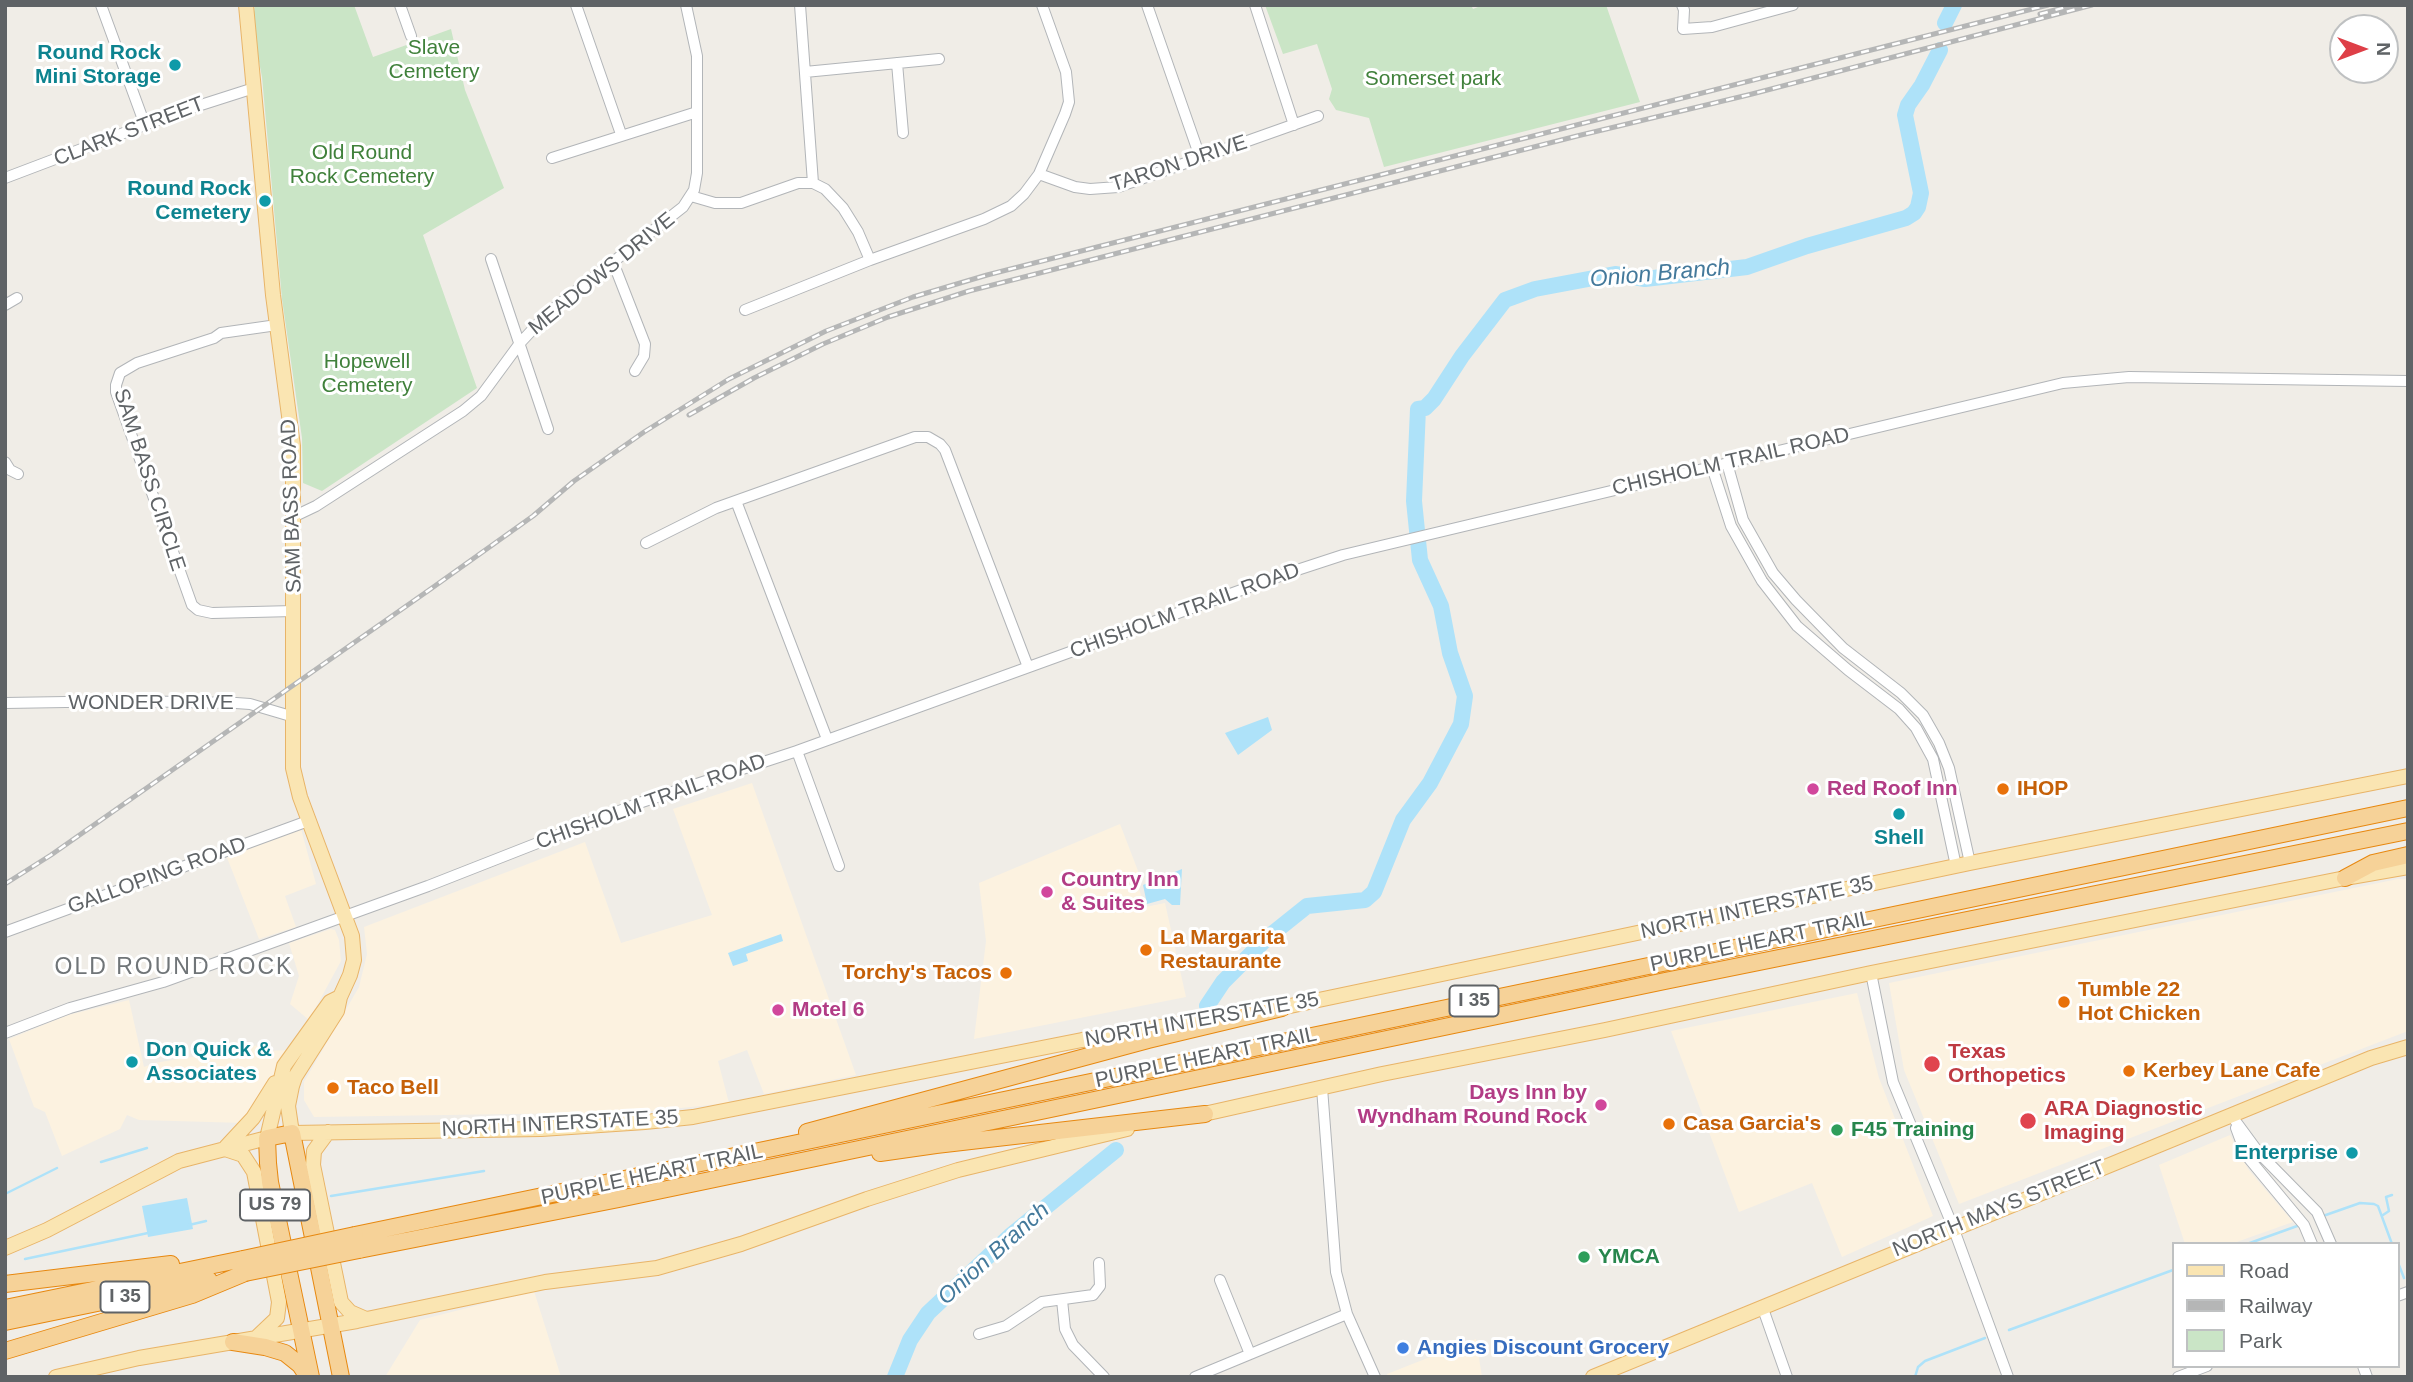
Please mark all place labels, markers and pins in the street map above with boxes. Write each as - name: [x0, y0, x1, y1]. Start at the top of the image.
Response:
- place label: Round Rock Mini Storage: [35, 40, 161, 90]
- marker: Round Rock Mini Storage: [167, 57, 183, 73]
- place label: Round Rock Cemetery: [127, 176, 251, 226]
- marker: Round Rock Cemetery: [257, 193, 273, 209]
- place label: Red Roof Inn: [1827, 776, 1958, 802]
- place label: IHOP: [2017, 776, 2068, 802]
- marker: Red Roof Inn: [1805, 781, 1821, 797]
- marker: IHOP: [1995, 781, 2011, 797]
- marker: Shell: [1891, 806, 1907, 822]
- place label: Shell: [1874, 825, 1924, 851]
- place label: Country Inn & Suites: [1061, 867, 1179, 917]
- marker: Country Inn & Suites: [1039, 884, 1055, 900]
- place label: La Margarita Restaurante: [1160, 925, 1285, 975]
- marker: La Margarita Restaurante: [1138, 942, 1154, 958]
- place label: Torchy's Tacos: [842, 960, 992, 986]
- marker: Torchy's Tacos: [998, 965, 1014, 981]
- place label: Tumble 22 Hot Chicken: [2078, 977, 2201, 1027]
- marker: Tumble 22 Hot Chicken: [2056, 994, 2072, 1010]
- place label: Motel 6: [792, 997, 864, 1023]
- marker: Motel 6: [770, 1002, 786, 1018]
- place label: Don Quick & Associates: [146, 1037, 272, 1087]
- place label: Texas Orthopetics: [1948, 1039, 2066, 1089]
- marker: Don Quick & Associates: [124, 1054, 140, 1070]
- marker: Texas Orthopetics: [1922, 1054, 1942, 1074]
- place label: Kerbey Lane Cafe: [2143, 1058, 2320, 1084]
- marker: Kerbey Lane Cafe: [2121, 1063, 2137, 1079]
- place label: Taco Bell: [347, 1075, 439, 1101]
- marker: Taco Bell: [325, 1080, 341, 1096]
- place label: Days Inn by Wyndham Round Rock: [1358, 1080, 1587, 1130]
- place label: ARA Diagnostic Imaging: [2044, 1096, 2203, 1146]
- marker: Days Inn by Wyndham Round Rock: [1593, 1097, 1609, 1113]
- place label: Casa Garcia's: [1683, 1111, 1821, 1137]
- marker: ARA Diagnostic Imaging: [2018, 1111, 2038, 1131]
- marker: Casa Garcia's: [1661, 1116, 1677, 1132]
- place label: F45 Training: [1851, 1117, 1975, 1143]
- marker: F45 Training: [1829, 1122, 1845, 1138]
- place label: Enterprise: [2234, 1140, 2338, 1166]
- marker: Enterprise: [2344, 1145, 2360, 1161]
- place label: YMCA: [1598, 1244, 1660, 1270]
- marker: YMCA: [1576, 1249, 1592, 1265]
- place label: Angies Discount Grocery: [1417, 1335, 1669, 1361]
- marker: Angies Discount Grocery: [1395, 1340, 1411, 1356]

